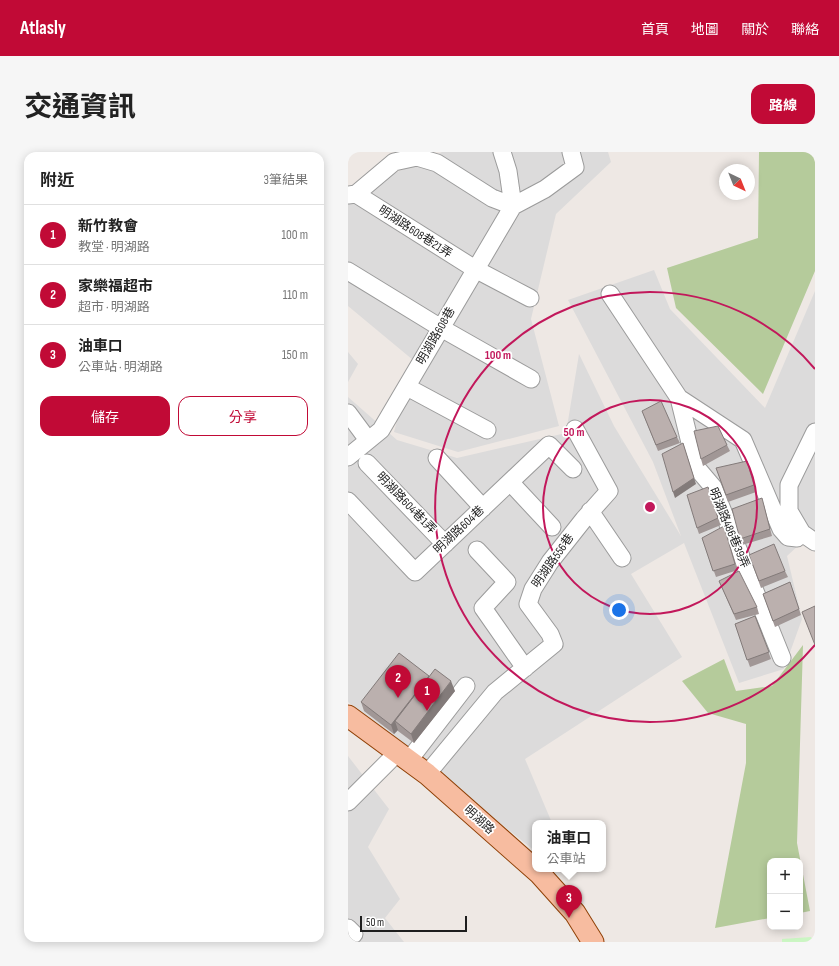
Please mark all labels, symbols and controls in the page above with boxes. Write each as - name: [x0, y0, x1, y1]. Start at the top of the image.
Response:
- text: Atlasly: [20, 17, 66, 40]
- text: 首頁: [641, 21, 669, 38]
- text: 地圖: [691, 21, 719, 38]
- text: 關於: [741, 21, 769, 38]
- text: 聯絡: [791, 21, 819, 38]
- button: 路線: [751, 84, 815, 124]
- text: 交通資訊: [24, 91, 136, 124]
- north arrow: [719, 164, 755, 200]
- text: 附近: [40, 171, 74, 191]
- text: 3筆結果: [264, 172, 308, 188]
- street label: 明湖路608巷21弄: [375, 203, 455, 261]
- text: 新竹教會: [78, 217, 138, 236]
- text: 1: [50, 227, 56, 243]
- text: 100 m: [281, 227, 308, 243]
- text: 教堂 · 明湖路: [78, 239, 150, 255]
- text: 家樂福超市: [78, 277, 153, 296]
- text: 2: [50, 287, 56, 303]
- text: 110 m: [283, 287, 308, 303]
- text: 超市 · 明湖路: [78, 299, 150, 315]
- street label: 明湖路608巷: [414, 305, 458, 367]
- text: 油車口: [78, 337, 123, 356]
- text: 3: [50, 347, 56, 363]
- text: 150 m: [282, 347, 308, 363]
- text: 100 m: [485, 348, 511, 363]
- text: 公車站 · 明湖路: [78, 359, 163, 375]
- button: 儲存: [40, 396, 170, 436]
- button: 分享: [178, 396, 308, 436]
- text: 50 m: [564, 425, 584, 440]
- street label: 明湖路604巷1弄: [373, 469, 439, 537]
- street label: 明湖路486巷39弄: [705, 486, 753, 570]
- centre of rings: [643, 500, 657, 514]
- street label: 明湖路604巷: [431, 503, 487, 557]
- street label: 明湖路556巷: [529, 531, 577, 591]
- your location: [609, 600, 629, 620]
- pin: 2: [385, 665, 411, 698]
- pin: 1: [414, 678, 440, 711]
- street label: 明湖路: [461, 802, 497, 838]
- popup: [532, 820, 606, 872]
- text: 油車口: [546, 829, 592, 848]
- text: 公車站: [546, 851, 586, 867]
- map controls: [767, 858, 803, 930]
- button: +: [767, 858, 803, 894]
- pin: 3: [556, 885, 582, 918]
- button: −: [767, 894, 803, 930]
- scale bar: [360, 914, 467, 933]
- text: 50 m: [366, 916, 384, 929]

